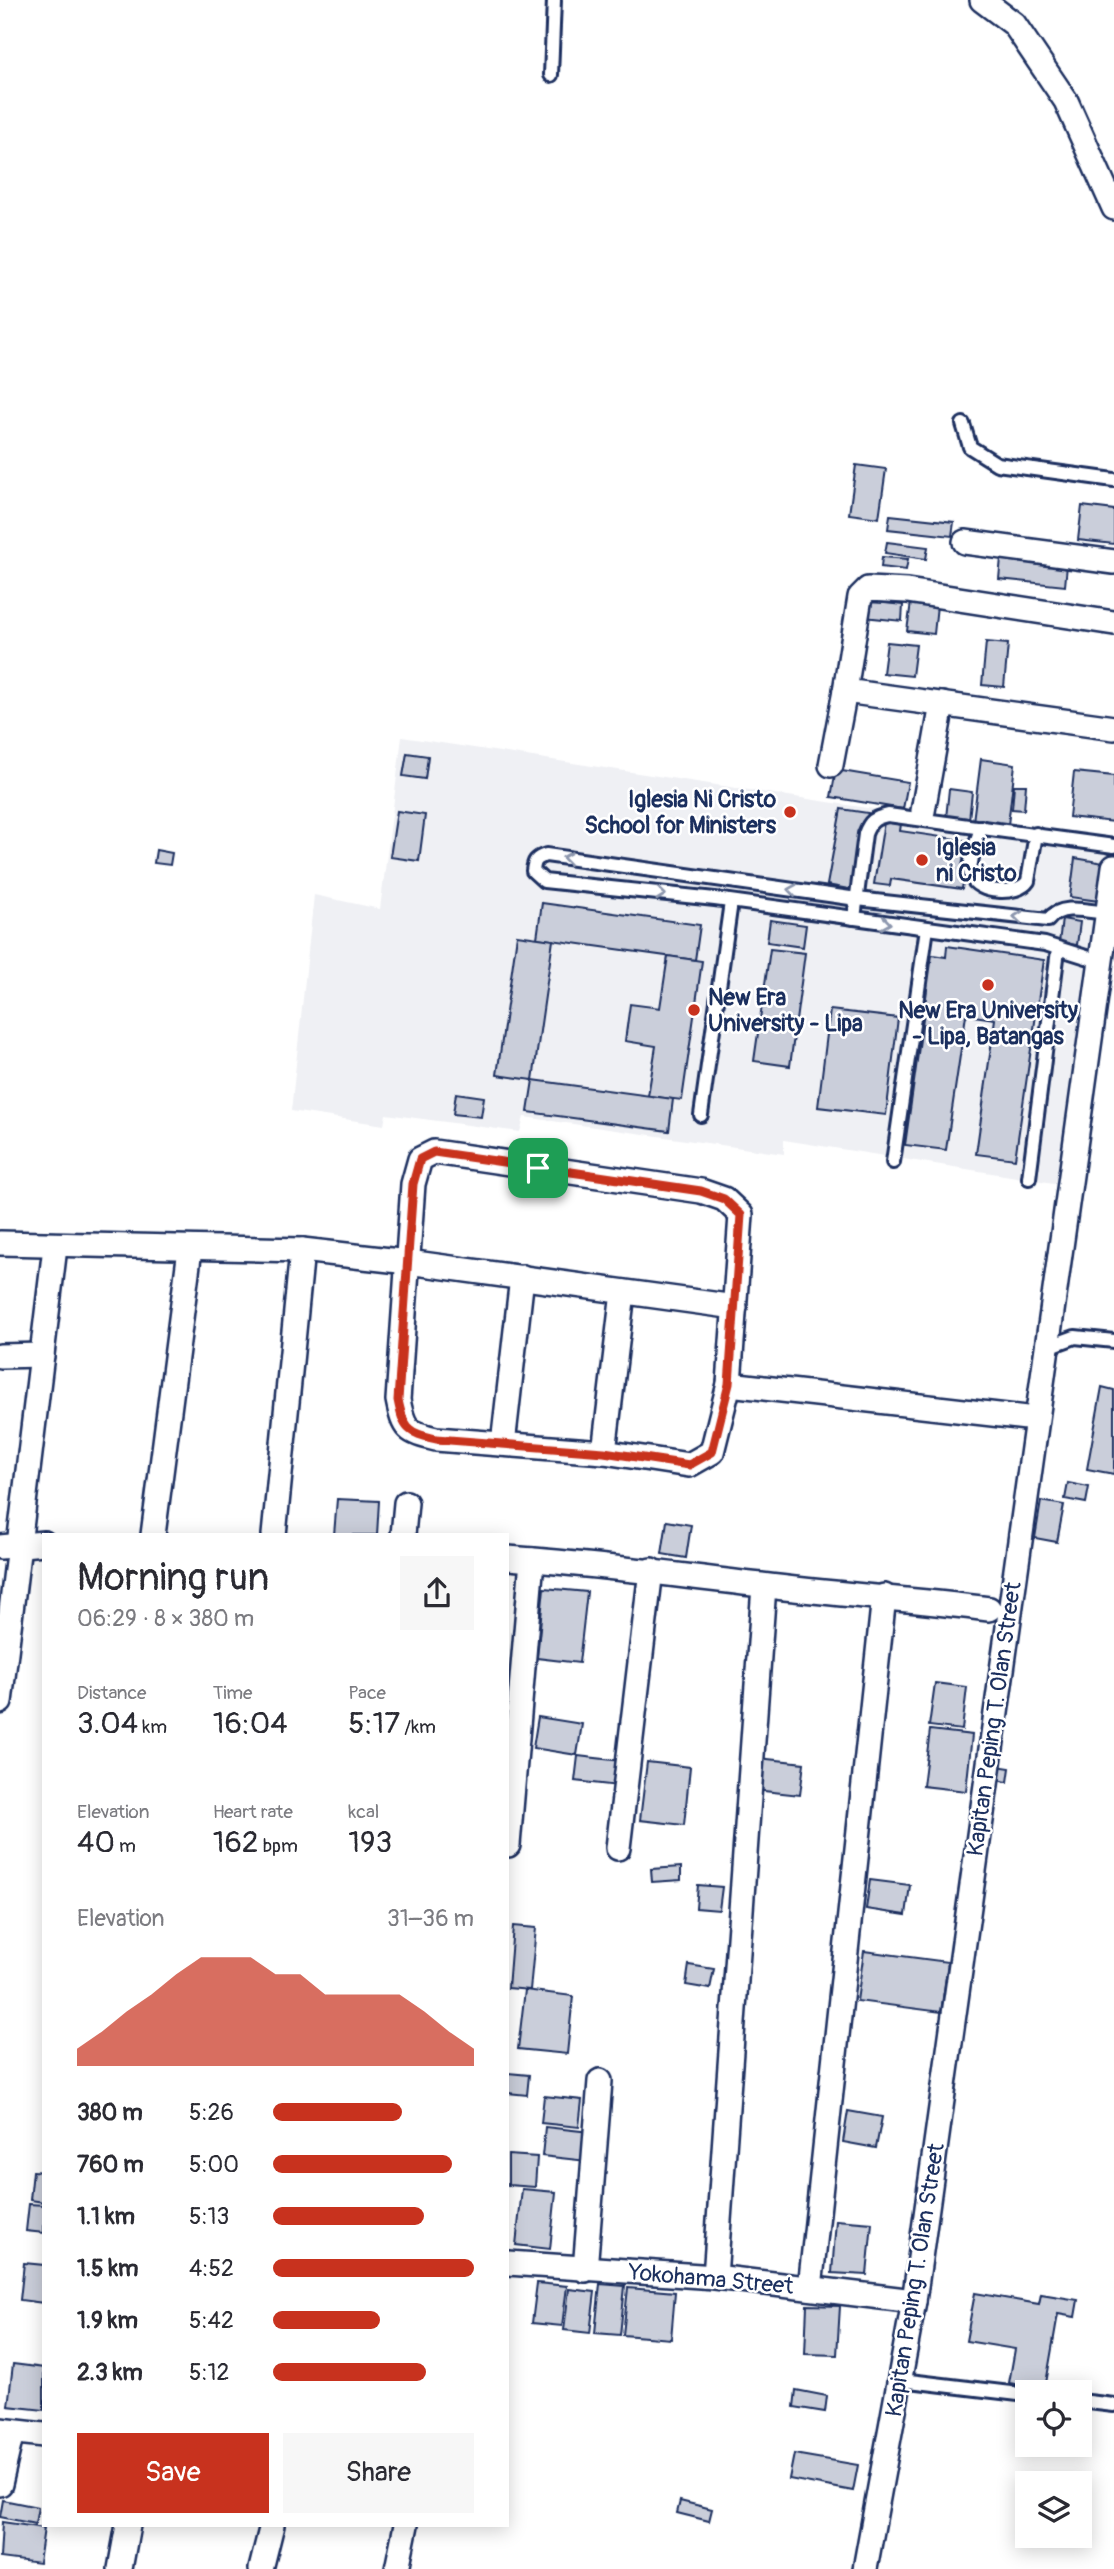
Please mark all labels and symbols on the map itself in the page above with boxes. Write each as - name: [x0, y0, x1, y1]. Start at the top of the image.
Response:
- place label: Iglesia Ni Cristo School for Ministers: [585, 785, 777, 840]
- marker: Iglesia Ni Cristo School for Ministers: [782, 804, 798, 820]
- place label: Iglesia ni Cristo: [936, 833, 1017, 888]
- one-way arrow: [561, 851, 573, 866]
- marker: Iglesia ni Cristo: [914, 852, 930, 868]
- one-way arrow: [786, 883, 798, 898]
- one-way arrow: [655, 886, 667, 901]
- one-way arrow: [1012, 910, 1023, 925]
- one-way arrow: [880, 915, 892, 930]
- marker: New Era University - Lipa, Batangas: [980, 977, 996, 993]
- place label: New Era University - Lipa: [708, 983, 863, 1038]
- place label: New Era University - Lipa, Batangas: [898, 996, 1078, 1051]
- marker: New Era University - Lipa: [686, 1002, 702, 1018]
- pin: [508, 1138, 568, 1198]
- street label: Kapitan Peping T. Olan Street: [960, 1579, 1028, 1858]
- street label: Kapitan Peping T. Olan Street: [879, 2140, 951, 2419]
- street label: Yokohama Street: [626, 2257, 795, 2301]

